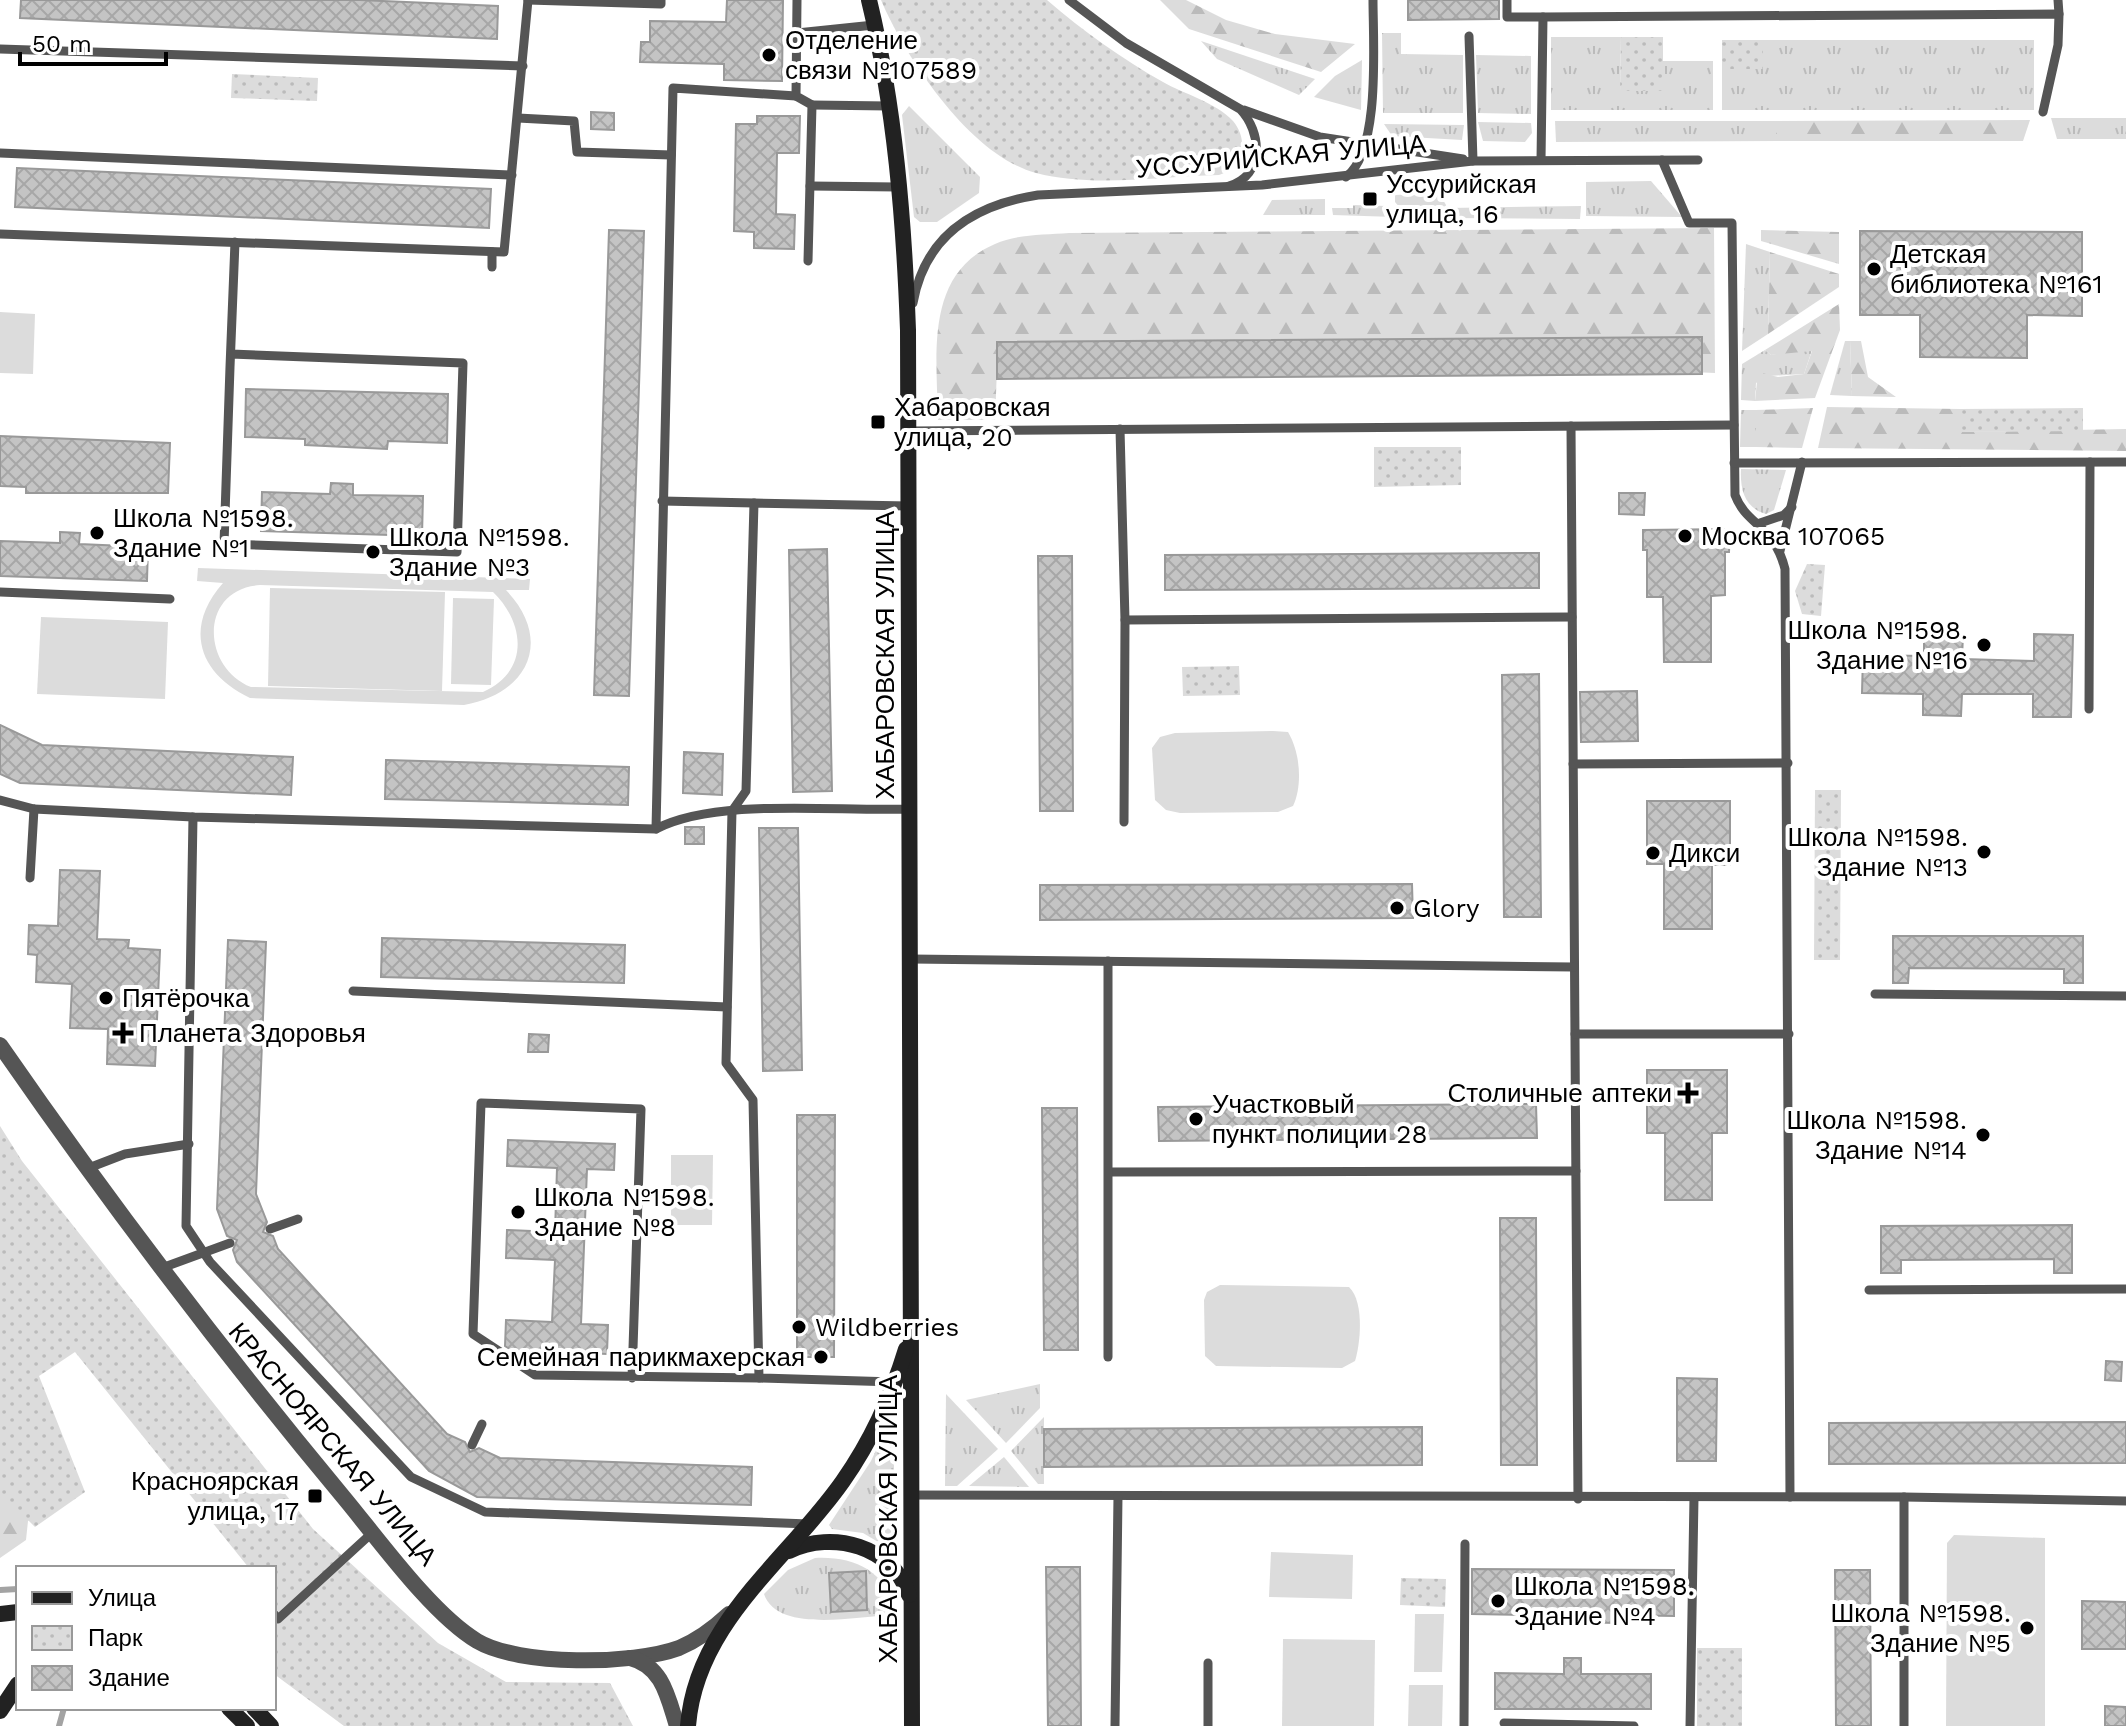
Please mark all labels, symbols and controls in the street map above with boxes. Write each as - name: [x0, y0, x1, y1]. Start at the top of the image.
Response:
- scale bar: [20, 16, 166, 66]
- place label: Отделение связи №107589: [785, 25, 977, 85]
- text: 50 m: [32, 30, 92, 58]
- marker: Отделение связи №107589: [760, 46, 778, 64]
- street label: УССУРИЙСКАЯ УЛИЦА: [1135, 128, 1428, 184]
- place label: Уссурийская улица, 16: [1386, 169, 1536, 229]
- marker: Уссурийская улица, 16: [1361, 190, 1379, 208]
- place label: Детская библиотека №161: [1890, 239, 2103, 299]
- marker: Детская библиотека №161: [1865, 260, 1883, 278]
- place label: Хабаровская улица, 20: [894, 392, 1050, 452]
- marker: Хабаровская улица, 20: [869, 413, 887, 431]
- place label: Школа №1598. Здание №1: [113, 503, 294, 563]
- street label: ХАБАРОВСКАЯ УЛИЦА: [870, 510, 900, 799]
- place label: Москва 107065: [1701, 521, 1885, 551]
- place label: Школа №1598. Здание №3: [389, 522, 570, 582]
- marker: Школа №1598. Здание №1: [88, 524, 106, 542]
- marker: Москва 107065: [1676, 527, 1694, 545]
- marker: Школа №1598. Здание №3: [364, 543, 382, 561]
- place label: Школа №1598. Здание №16: [1787, 615, 1968, 675]
- marker: Школа №1598. Здание №16: [1975, 636, 1993, 654]
- place label: Школа №1598. Здание №13: [1787, 822, 1968, 882]
- place label: Дикси: [1669, 838, 1740, 868]
- marker: Школа №1598. Здание №13: [1975, 843, 1993, 861]
- marker: Дикси: [1644, 844, 1662, 862]
- place label: Glory: [1413, 893, 1480, 923]
- marker: Glory: [1388, 899, 1406, 917]
- place label: Пятёрочка: [122, 983, 250, 1013]
- marker: Пятёрочка: [97, 989, 115, 1007]
- place label: Планета Здоровья: [139, 1018, 366, 1048]
- marker: Планета Здоровья: [114, 1024, 132, 1042]
- place label: Столичные аптеки: [1448, 1078, 1672, 1108]
- marker: Столичные аптеки: [1679, 1084, 1697, 1102]
- place label: Участковый пункт полиции 28: [1212, 1089, 1428, 1149]
- place label: Школа №1598. Здание №14: [1786, 1105, 1967, 1165]
- marker: Участковый пункт полиции 28: [1187, 1110, 1205, 1128]
- marker: Школа №1598. Здание №14: [1974, 1126, 1992, 1144]
- place label: Школа №1598. Здание №8: [534, 1182, 715, 1242]
- marker: Школа №1598. Здание №8: [509, 1203, 527, 1221]
- place label: Wildberries: [815, 1312, 959, 1342]
- street label: КРАСНОЯРСКАЯ УЛИЦА: [223, 1317, 444, 1572]
- marker: Wildberries: [790, 1318, 808, 1336]
- place label: Семейная парикмахерская: [477, 1342, 805, 1372]
- marker: Семейная парикмахерская: [812, 1348, 830, 1366]
- street label: ХАБАРОВСКАЯ УЛИЦА: [873, 1374, 903, 1663]
- place label: Красноярская улица, 17: [131, 1466, 299, 1526]
- marker: Красноярская улица, 17: [306, 1487, 324, 1505]
- legend: [16, 1566, 276, 1710]
- place label: Школа №1598. Здание №4: [1514, 1571, 1695, 1631]
- text: Улица: [88, 1584, 157, 1612]
- marker: Школа №1598. Здание №4: [1489, 1592, 1507, 1610]
- place label: Школа №1598. Здание №5: [1830, 1598, 2011, 1658]
- marker: Школа №1598. Здание №5: [2018, 1619, 2036, 1637]
- text: Парк: [88, 1624, 143, 1652]
- text: Здание: [88, 1664, 170, 1692]

